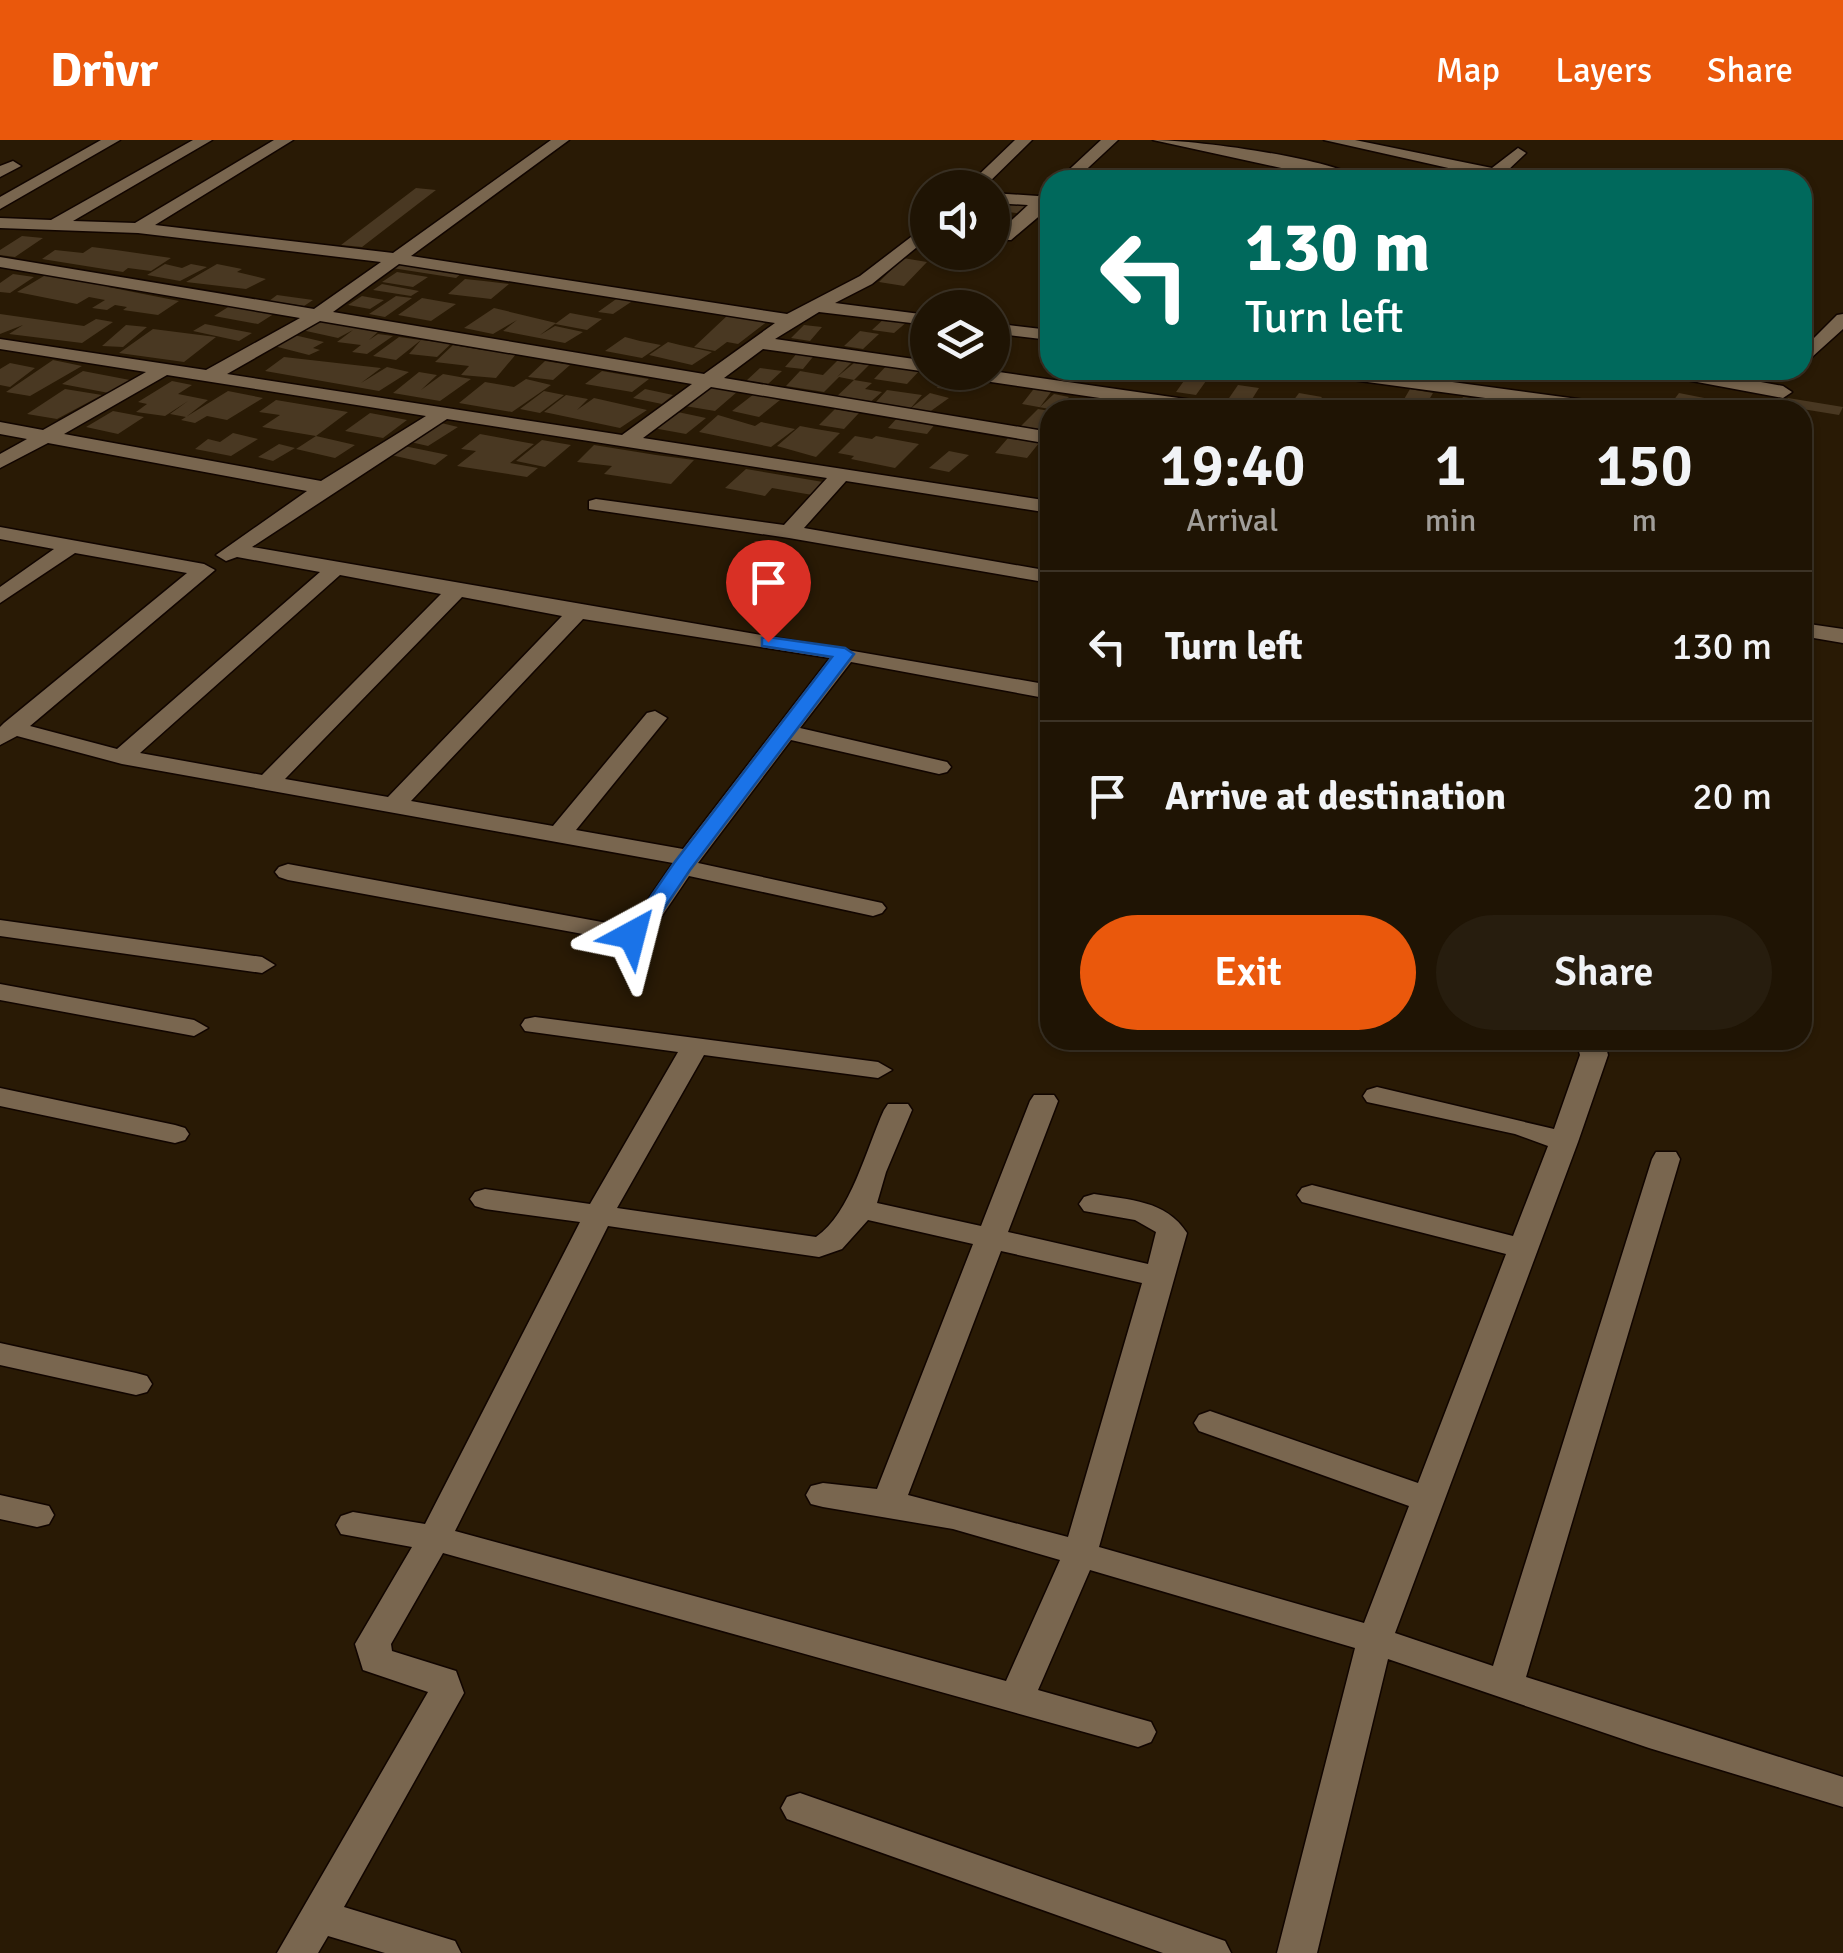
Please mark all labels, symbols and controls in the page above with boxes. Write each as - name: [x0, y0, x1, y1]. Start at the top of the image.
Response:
- text: Drivr: [50, 41, 158, 100]
- text: Map: [1436, 49, 1500, 92]
- text: Layers: [1555, 49, 1652, 92]
- text: Share: [1707, 49, 1793, 92]
- map controls: [910, 170, 1010, 390]
- button: sound: [910, 170, 1010, 270]
- text: 130 m: [1245, 204, 1430, 290]
- icon: left: [1080, 210, 1210, 340]
- button: layers: [910, 290, 1010, 390]
- text: Turn left: [1245, 290, 1404, 345]
- text: 19:40: [1159, 429, 1306, 503]
- text: 1: [1434, 429, 1467, 503]
- text: 150: [1596, 429, 1693, 503]
- text: Arrival: [1186, 501, 1279, 540]
- text: min: [1425, 501, 1476, 540]
- text: m: [1631, 501, 1657, 540]
- pin: [726, 540, 811, 643]
- icon: arrive: [741, 555, 796, 610]
- icon: left: [1080, 619, 1135, 674]
- text: Turn left: [1165, 623, 1303, 670]
- text: 130 m: [1672, 623, 1772, 670]
- icon: arrive: [1080, 769, 1135, 824]
- text: Arrive at destination: [1165, 773, 1506, 820]
- text: 20 m: [1692, 773, 1772, 820]
- position arrow: [580, 883, 684, 987]
- button: Exit: [1080, 915, 1416, 1030]
- button: Share: [1436, 915, 1772, 1030]

